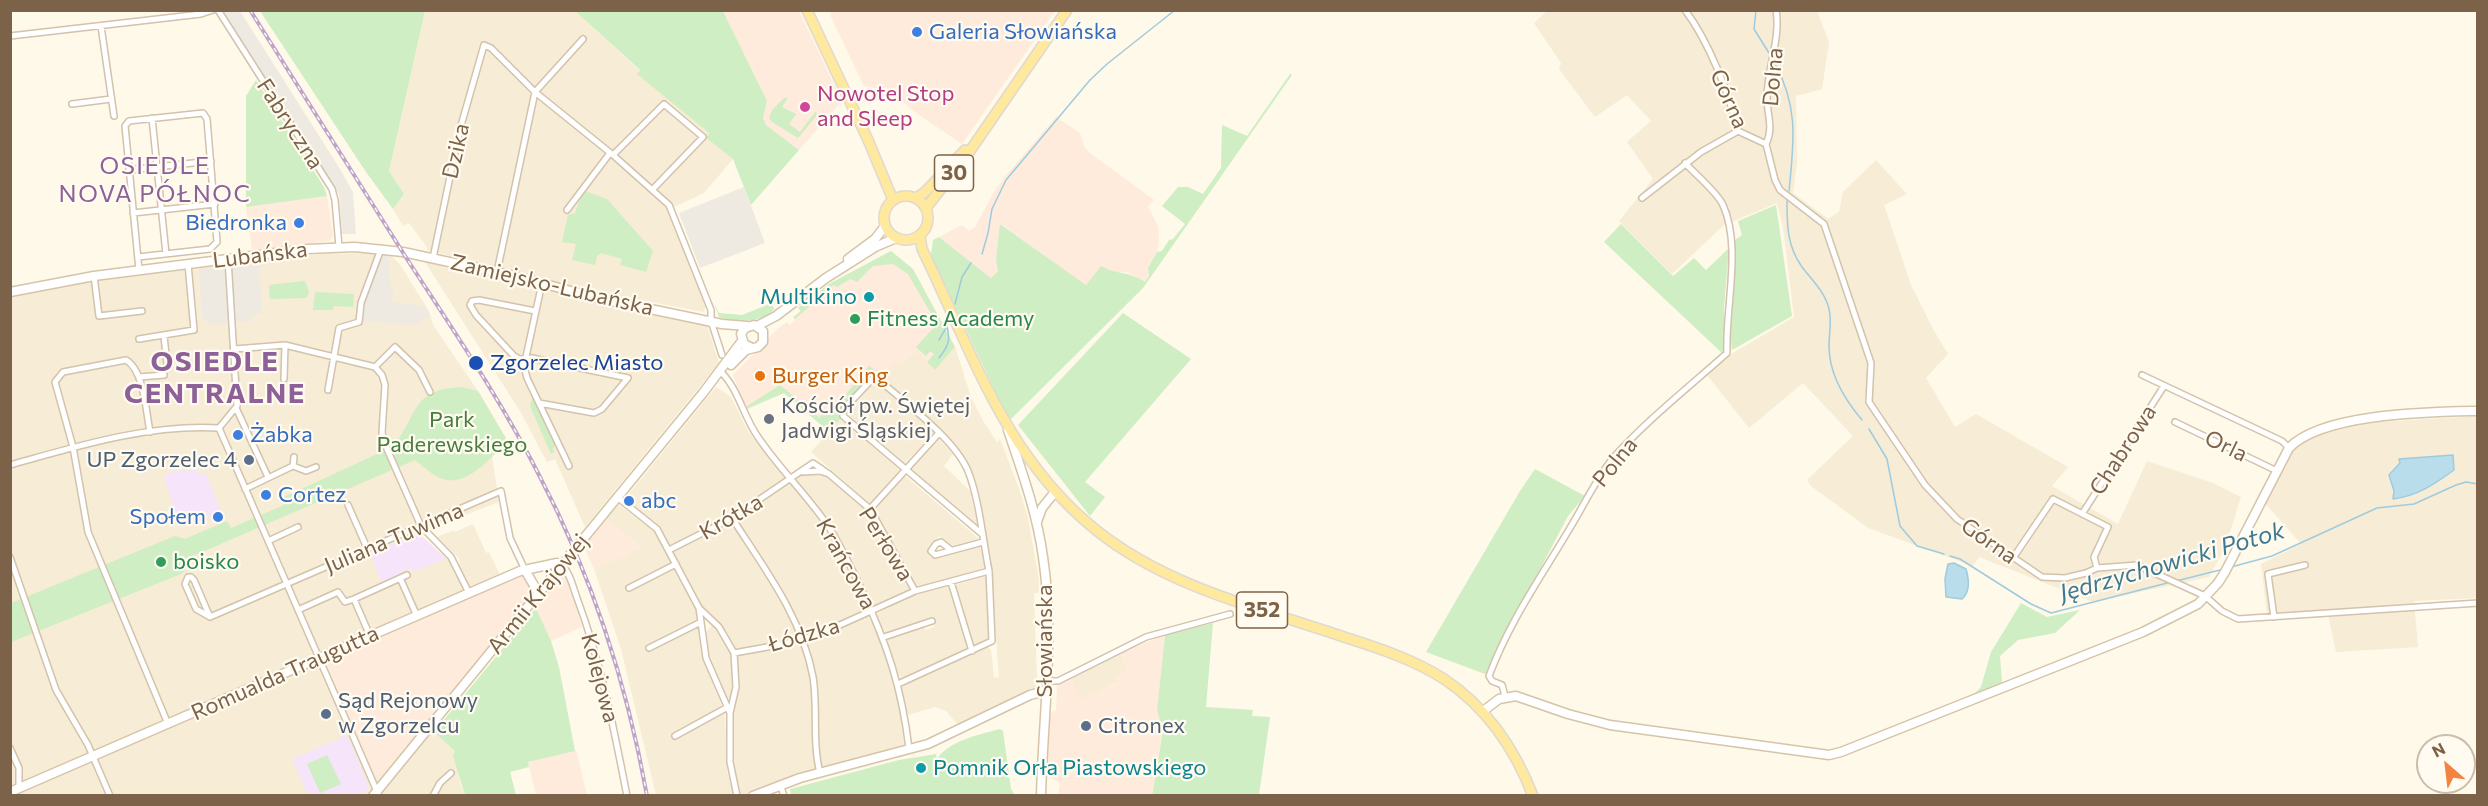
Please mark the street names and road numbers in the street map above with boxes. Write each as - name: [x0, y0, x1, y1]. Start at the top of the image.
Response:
- street label: Dolna: [1757, 46, 1789, 108]
- street label: Górna: [1704, 65, 1754, 133]
- street label: Fabryczna: [251, 74, 329, 174]
- street label: Dzika: [437, 121, 475, 181]
- road number: 30: [934, 155, 974, 191]
- street label: Lubańska: [211, 236, 309, 274]
- street label: Zamiejsko-Lubańska: [448, 249, 656, 321]
- street label: Chabrowa: [2084, 400, 2162, 500]
- street label: Orla: [2201, 425, 2251, 467]
- street label: Polna: [1587, 432, 1643, 492]
- street label: Krótka: [695, 488, 767, 546]
- street label: Juliana Tuwima: [321, 497, 467, 579]
- street label: Perłowa: [853, 502, 919, 586]
- street label: Górna: [1956, 512, 2022, 570]
- street label: Krańcowa: [810, 514, 882, 614]
- street label: Armii Krajowej: [482, 529, 594, 659]
- street label: Słowiańska: [1032, 584, 1058, 698]
- road number: 352: [1236, 592, 1288, 628]
- street label: Łódzka: [765, 612, 843, 658]
- street label: Romualda Traugutta: [187, 620, 383, 726]
- street label: Kolejowa: [575, 630, 625, 726]

